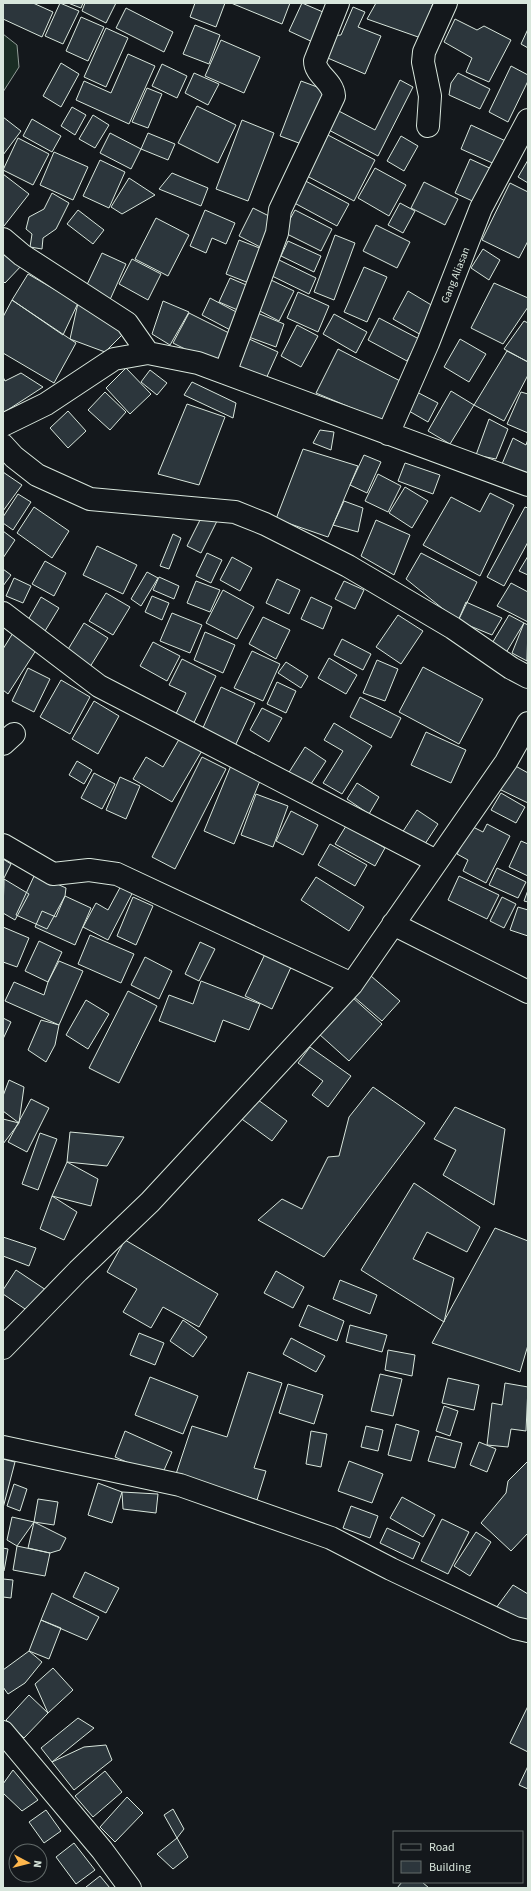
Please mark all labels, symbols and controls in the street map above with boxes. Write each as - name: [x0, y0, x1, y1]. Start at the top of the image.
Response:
- street label: Gang Aliasan: [437, 245, 474, 305]
- legend: [393, 1831, 523, 1883]
- text: Road: [429, 1839, 455, 1856]
- north arrow: [8, 1843, 48, 1883]
- text: Building: [429, 1859, 471, 1876]
- text: N: [30, 1860, 45, 1869]

